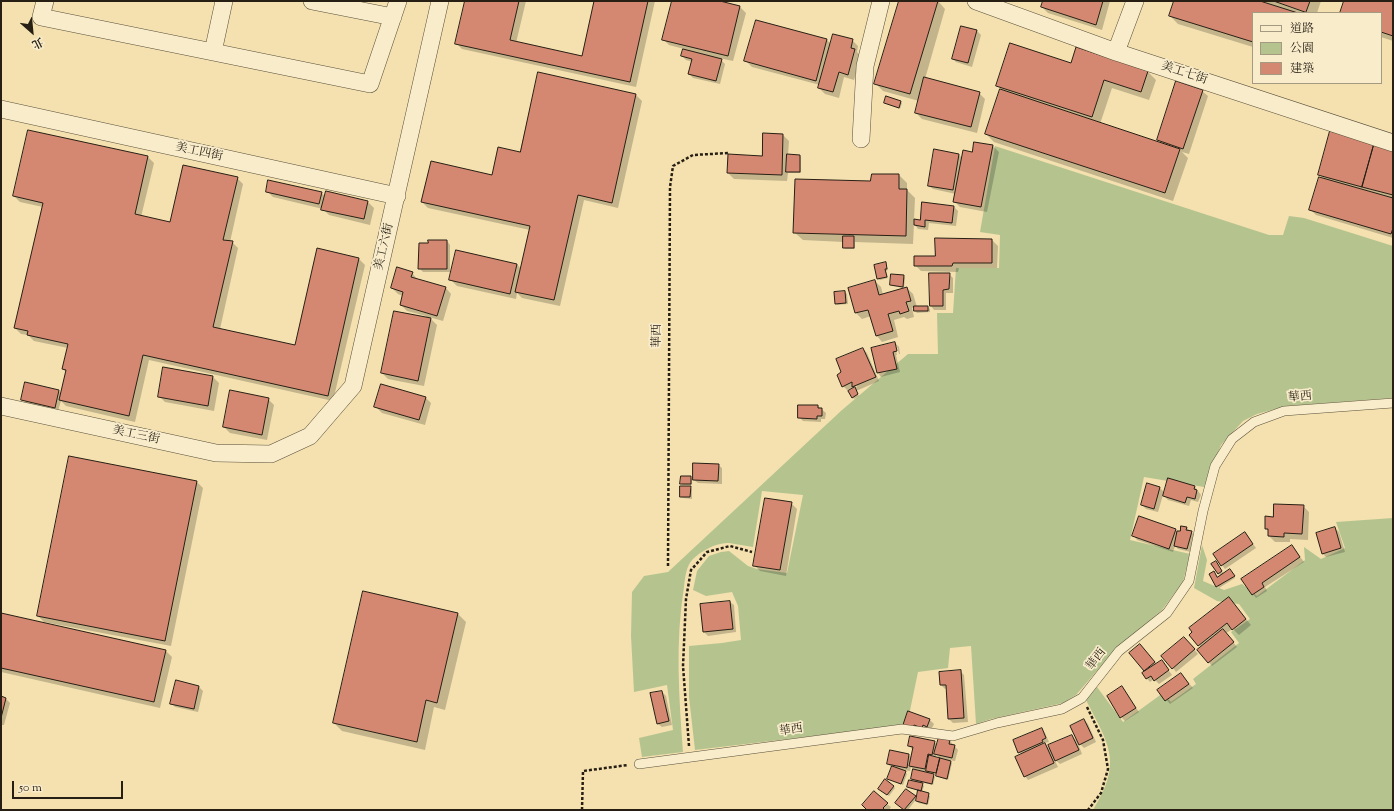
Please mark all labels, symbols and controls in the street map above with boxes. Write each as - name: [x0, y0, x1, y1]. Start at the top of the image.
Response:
- north arrow: [12, 12, 52, 52]
- legend: [1252, 12, 1382, 84]
- text: 道路: [1290, 20, 1314, 38]
- text: 北: [29, 33, 46, 52]
- text: 公園: [1290, 40, 1314, 58]
- street label: 美工七街: [1159, 60, 1209, 88]
- text: 建築: [1290, 60, 1314, 78]
- street label: 美工四街: [174, 141, 224, 165]
- street label: 美工六街: [373, 222, 397, 272]
- street label: 華西: [651, 324, 665, 348]
- street label: 華西: [1287, 390, 1313, 406]
- street label: 美工三街: [111, 424, 161, 448]
- street label: 華西: [1084, 646, 1110, 674]
- street label: 華西: [778, 722, 804, 740]
- scale bar: [14, 773, 125, 799]
- text: 50 m: [19, 779, 42, 797]

